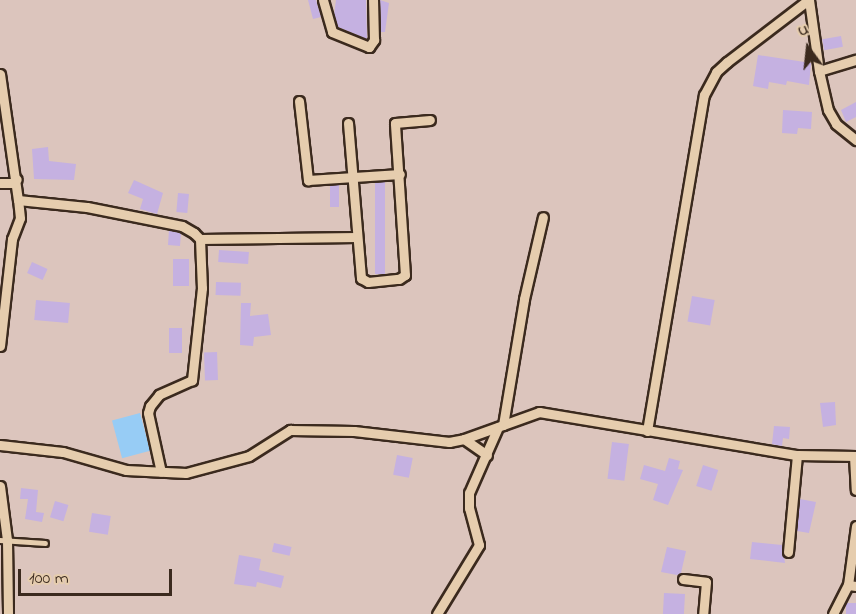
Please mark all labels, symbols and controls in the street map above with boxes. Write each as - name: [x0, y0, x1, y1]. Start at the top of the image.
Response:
- north arrow: [778, 18, 838, 78]
- text: U: [795, 18, 811, 44]
- scale bar: [21, 557, 176, 595]
- text: 100 m: [29, 566, 69, 592]

